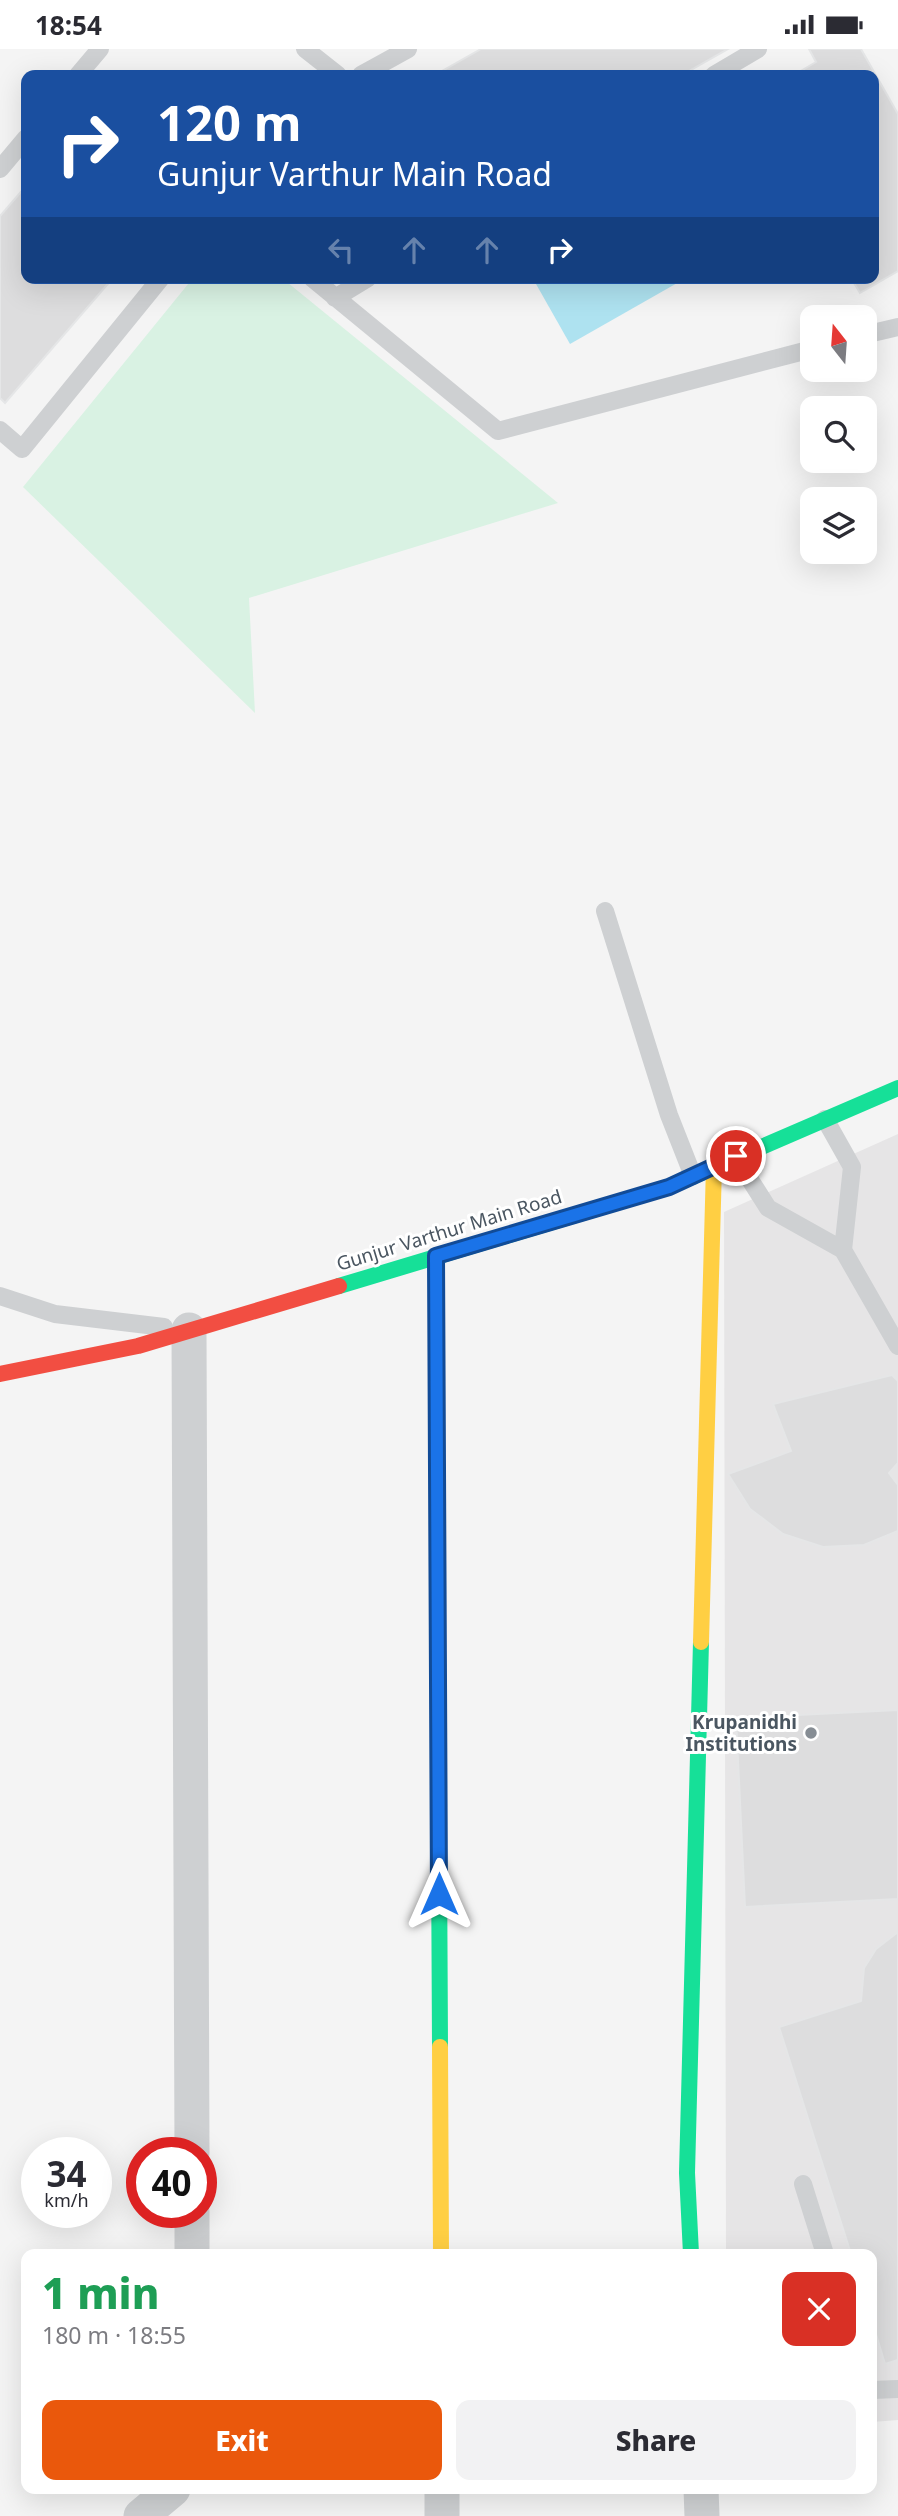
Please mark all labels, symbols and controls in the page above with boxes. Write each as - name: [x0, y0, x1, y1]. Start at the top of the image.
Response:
- text: 18:54: [35, 7, 102, 43]
- text: 120 m: [157, 89, 302, 155]
- icon: right: [42, 98, 133, 189]
- text: Gunjur Varthur Main Road: [157, 152, 552, 195]
- icon: left: [322, 231, 360, 269]
- icon: ahead: [395, 231, 433, 269]
- icon: ahead: [468, 231, 506, 269]
- icon: right: [541, 231, 579, 269]
- north arrow: [800, 305, 877, 381]
- map controls: [800, 305, 877, 564]
- button: search: [800, 396, 877, 473]
- button: layers: [800, 487, 877, 564]
- pin: [706, 1126, 766, 1186]
- icon: arrive: [717, 1137, 755, 1175]
- street label: Gunjur Varthur Main Road: [333, 1183, 565, 1277]
- place label: Krupanidhi Institutions: [686, 1709, 797, 1757]
- marker: Krupanidhi Institutions: [803, 1725, 819, 1741]
- position arrow: [402, 1857, 476, 1931]
- speed limit sign: 40: [126, 2137, 217, 2228]
- text: 34: [46, 2150, 87, 2197]
- text: km/h: [44, 2188, 89, 2212]
- text: 1 min: [42, 2264, 159, 2321]
- button: close: [782, 2272, 856, 2346]
- text: 180 m · 18:55: [42, 2319, 186, 2351]
- button: Exit: [42, 2400, 442, 2480]
- button: Share: [456, 2400, 856, 2480]

